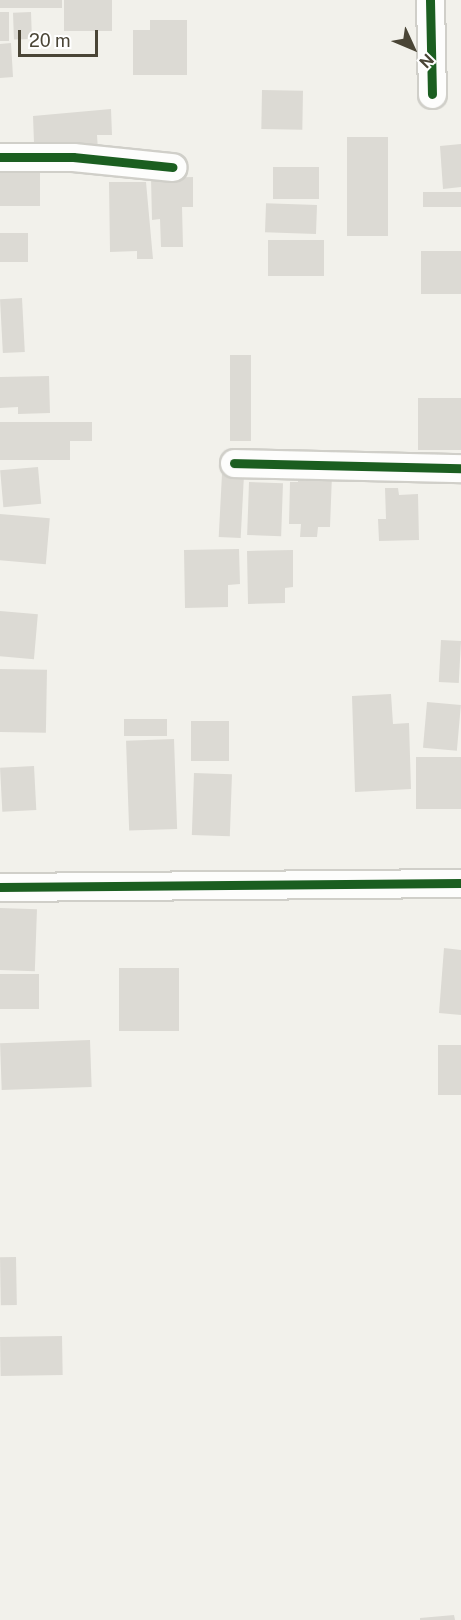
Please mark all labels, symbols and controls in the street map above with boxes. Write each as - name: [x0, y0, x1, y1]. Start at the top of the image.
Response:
- scale bar: [21, 18, 100, 56]
- north arrow: [383, 18, 443, 78]
- text: 20 m: [29, 30, 71, 51]
- text: N: [415, 50, 437, 72]

